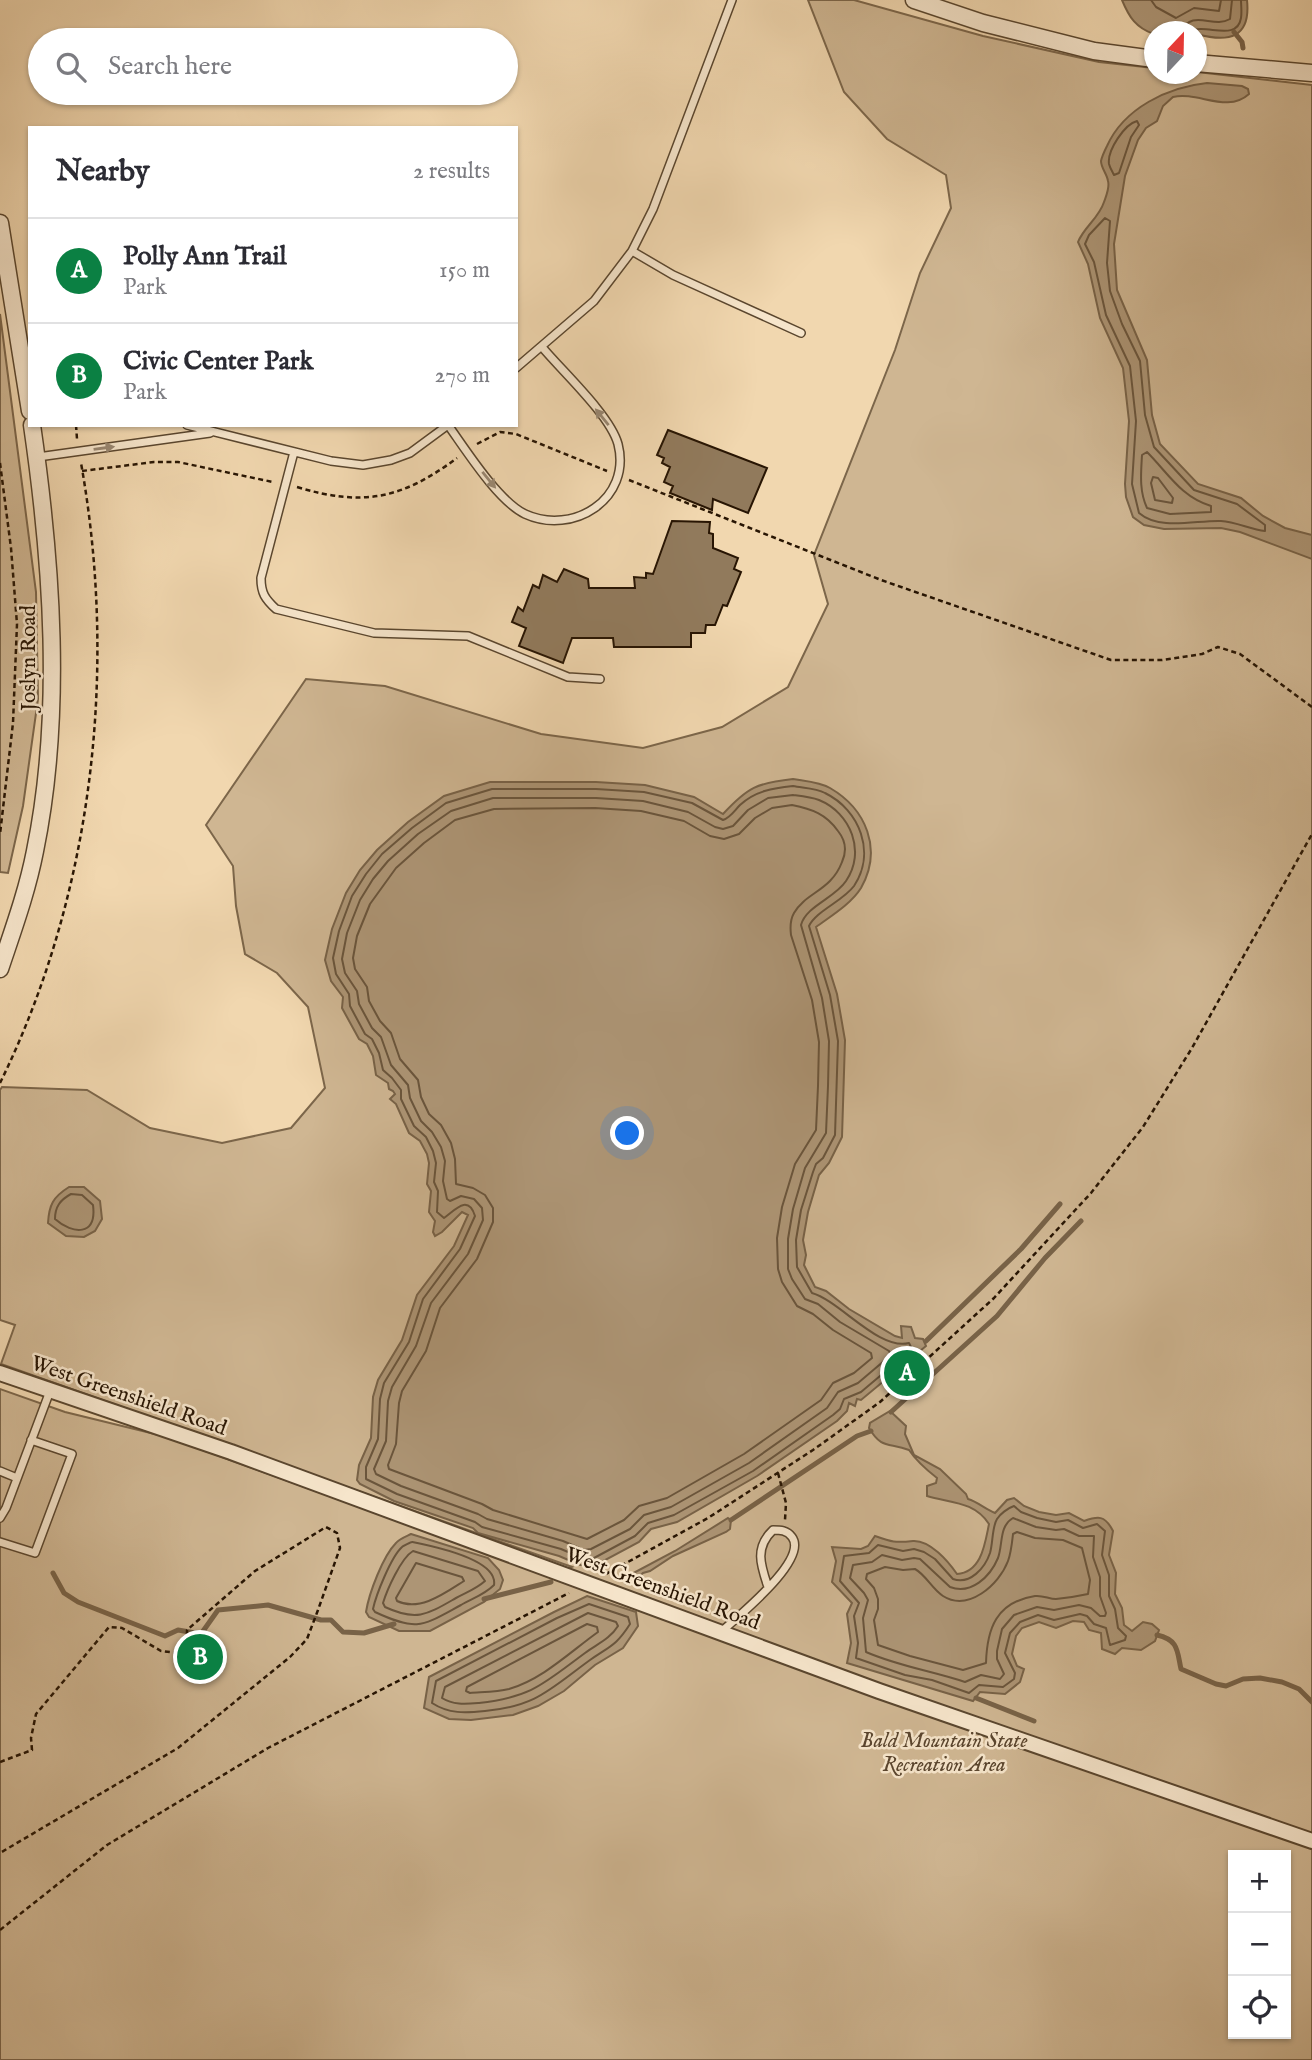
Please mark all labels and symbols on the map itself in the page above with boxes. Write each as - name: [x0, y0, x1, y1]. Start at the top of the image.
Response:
- north arrow: [1144, 21, 1207, 84]
- one-way arrow: [595, 409, 610, 427]
- one-way arrow: [94, 442, 116, 453]
- one-way arrow: [481, 471, 496, 488]
- street label: Joslyn Road: [16, 604, 43, 713]
- your location: [610, 1116, 644, 1150]
- pin: A: [884, 1347, 930, 1399]
- street label: West Greenshield Road: [27, 1350, 231, 1443]
- street label: West Greenshield Road: [561, 1542, 764, 1637]
- pin: B: [177, 1631, 223, 1683]
- park label: Bald Mountain State Recreation Area: [861, 1728, 1027, 1779]

